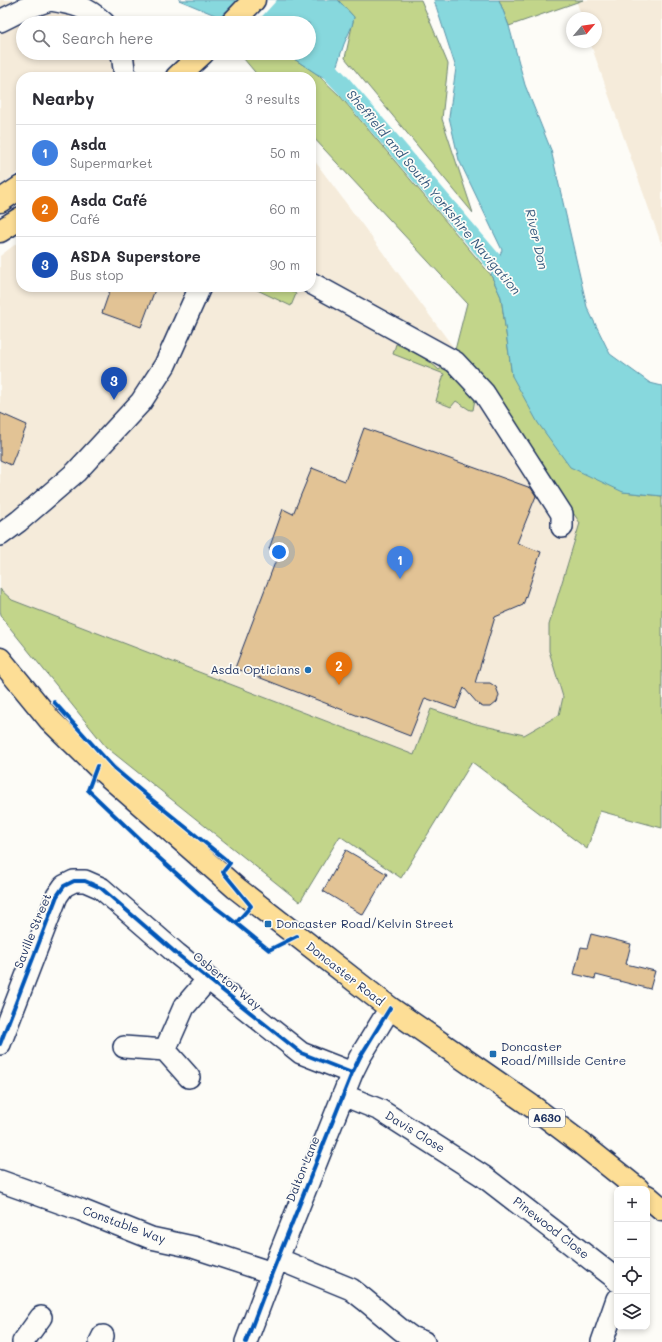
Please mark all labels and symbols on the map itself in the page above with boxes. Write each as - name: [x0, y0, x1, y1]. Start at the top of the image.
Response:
- north arrow: [566, 12, 602, 48]
- water label: Sheffield and South Yorkshire Navigation: [344, 86, 525, 298]
- water label: River Don: [522, 207, 553, 271]
- pin: 3: [101, 367, 127, 400]
- your location: [269, 542, 289, 562]
- pin: 1: [387, 546, 413, 579]
- pin: 2: [326, 652, 352, 685]
- place label: Asda Opticians: [210, 661, 300, 677]
- marker: Asda Opticians: [303, 665, 313, 675]
- street label: Saville Street: [10, 891, 54, 971]
- place label: Doncaster Road/Kelvin Street: [276, 915, 454, 931]
- marker: Doncaster Road/Kelvin Street: [263, 919, 273, 929]
- street label: Doncaster Road: [303, 938, 388, 1009]
- street label: Osberton Way: [190, 948, 265, 1013]
- place label: Doncaster Road/Millside Centre: [501, 1038, 626, 1068]
- marker: Doncaster Road/Millside Centre: [488, 1049, 498, 1059]
- street label: Davis Close: [383, 1107, 448, 1156]
- road number: A630: [529, 1109, 565, 1127]
- street label: Dalton Lane: [282, 1133, 323, 1204]
- street label: Pinewood Close: [510, 1193, 593, 1262]
- street label: Constable Way: [81, 1202, 168, 1246]

